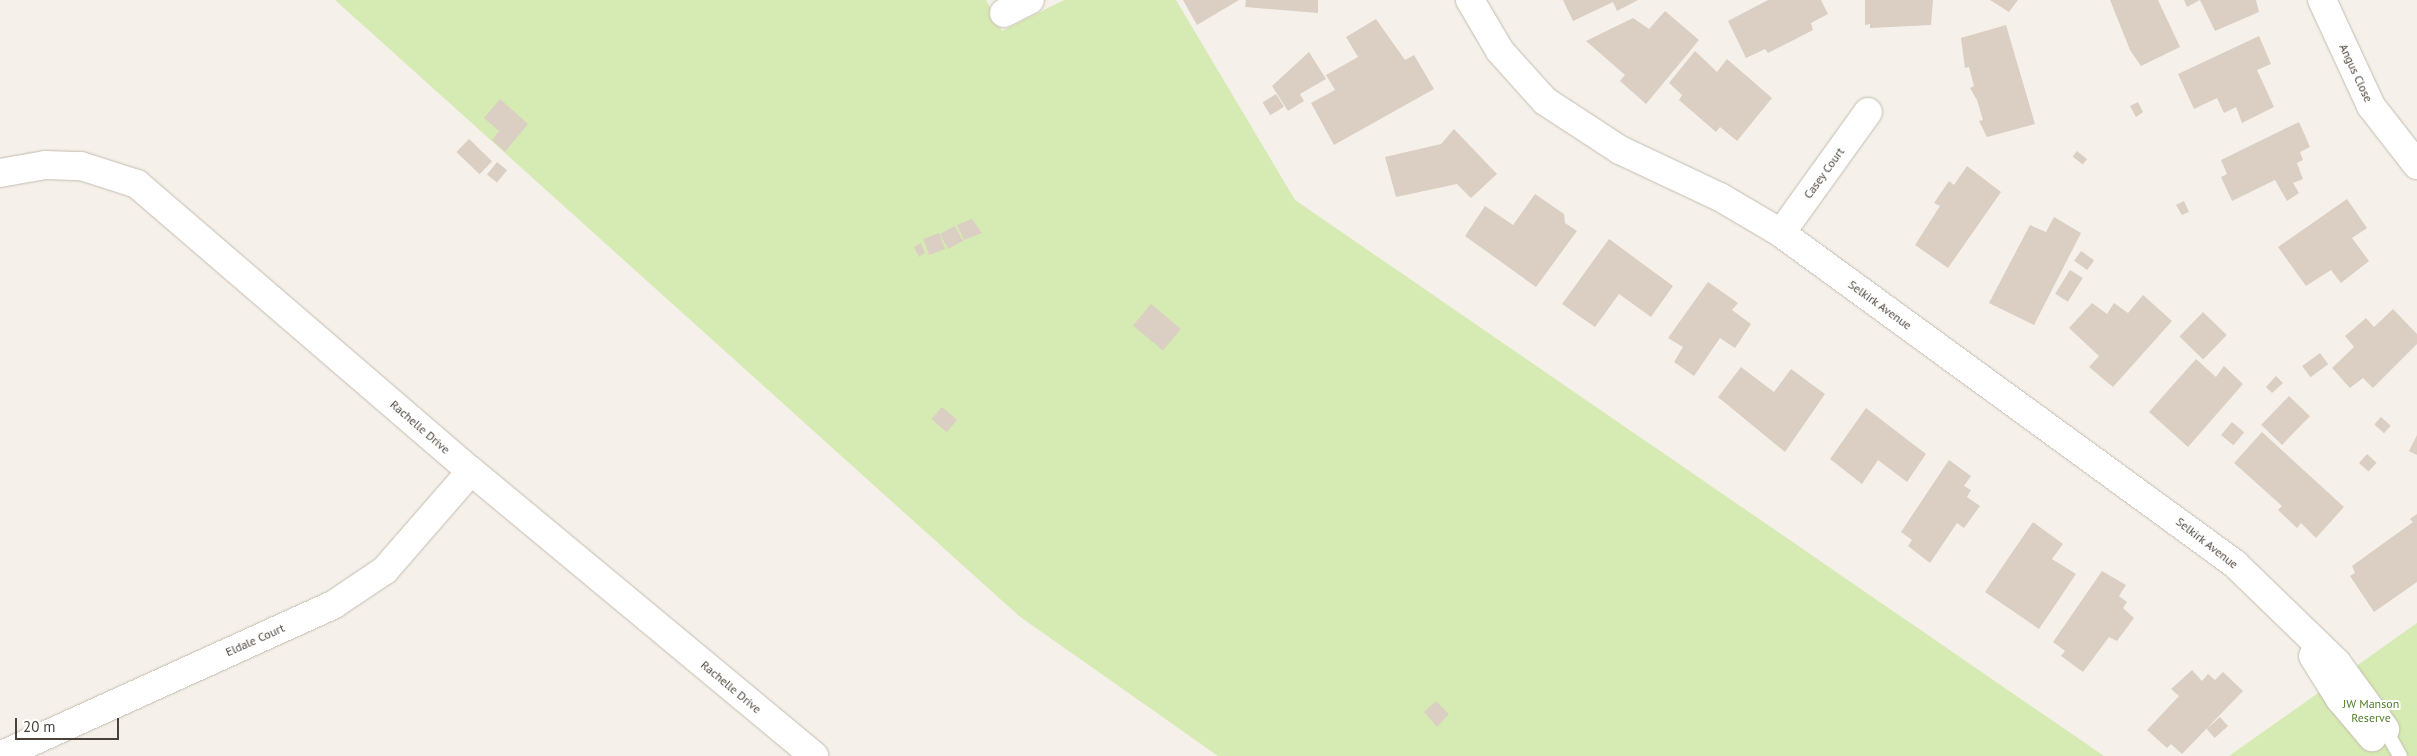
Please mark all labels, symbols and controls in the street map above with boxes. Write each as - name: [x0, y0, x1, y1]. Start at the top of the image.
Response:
- street label: Angus Close: [2336, 42, 2376, 104]
- street label: Casey Court: [1801, 144, 1847, 202]
- street label: Selkirk Avenue: [1845, 277, 1915, 333]
- street label: Rachelle Drive: [387, 397, 453, 457]
- street label: Selkirk Avenue: [2173, 514, 2241, 572]
- street label: Eldale Court: [223, 621, 287, 659]
- street label: Rachelle Drive: [698, 658, 764, 716]
- park label: JW Manson Reserve: [2343, 697, 2399, 725]
- scale bar: [18, 708, 121, 740]
- text: 20 m: [23, 717, 56, 736]

